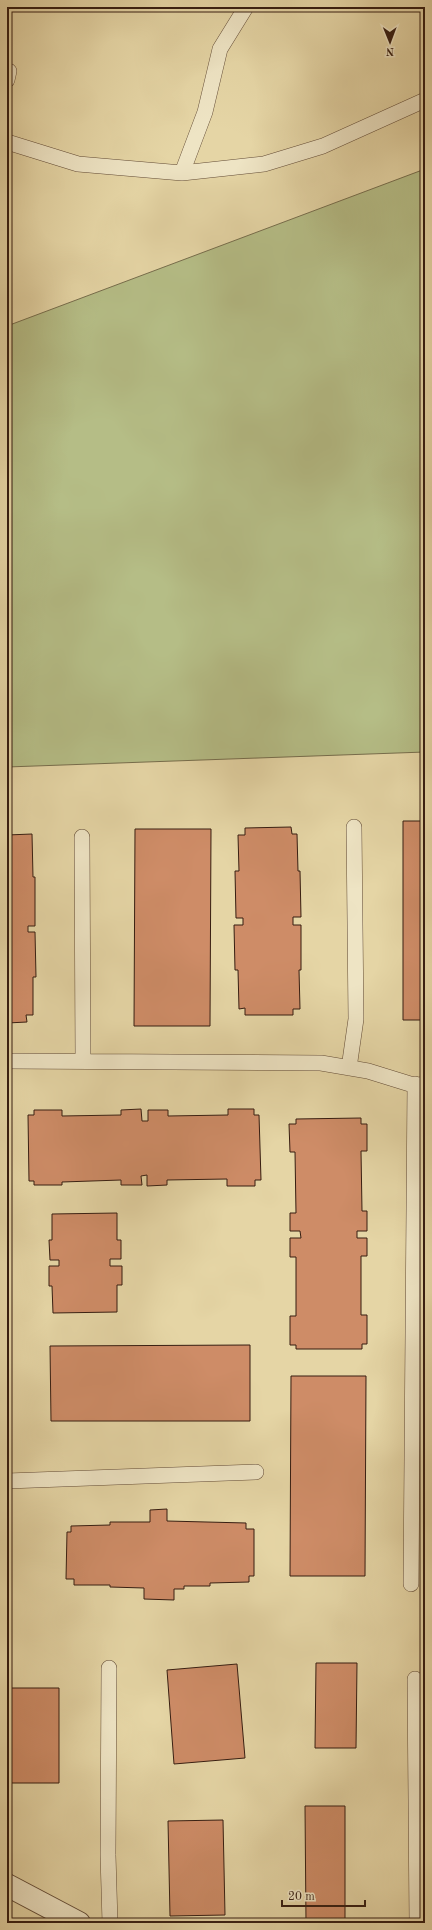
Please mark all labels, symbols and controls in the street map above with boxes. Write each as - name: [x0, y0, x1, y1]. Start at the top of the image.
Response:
- north arrow: [370, 22, 410, 62]
- text: N: [385, 45, 394, 56]
- scale bar: [282, 1882, 365, 1908]
- text: 20 m: [288, 1891, 315, 1903]

